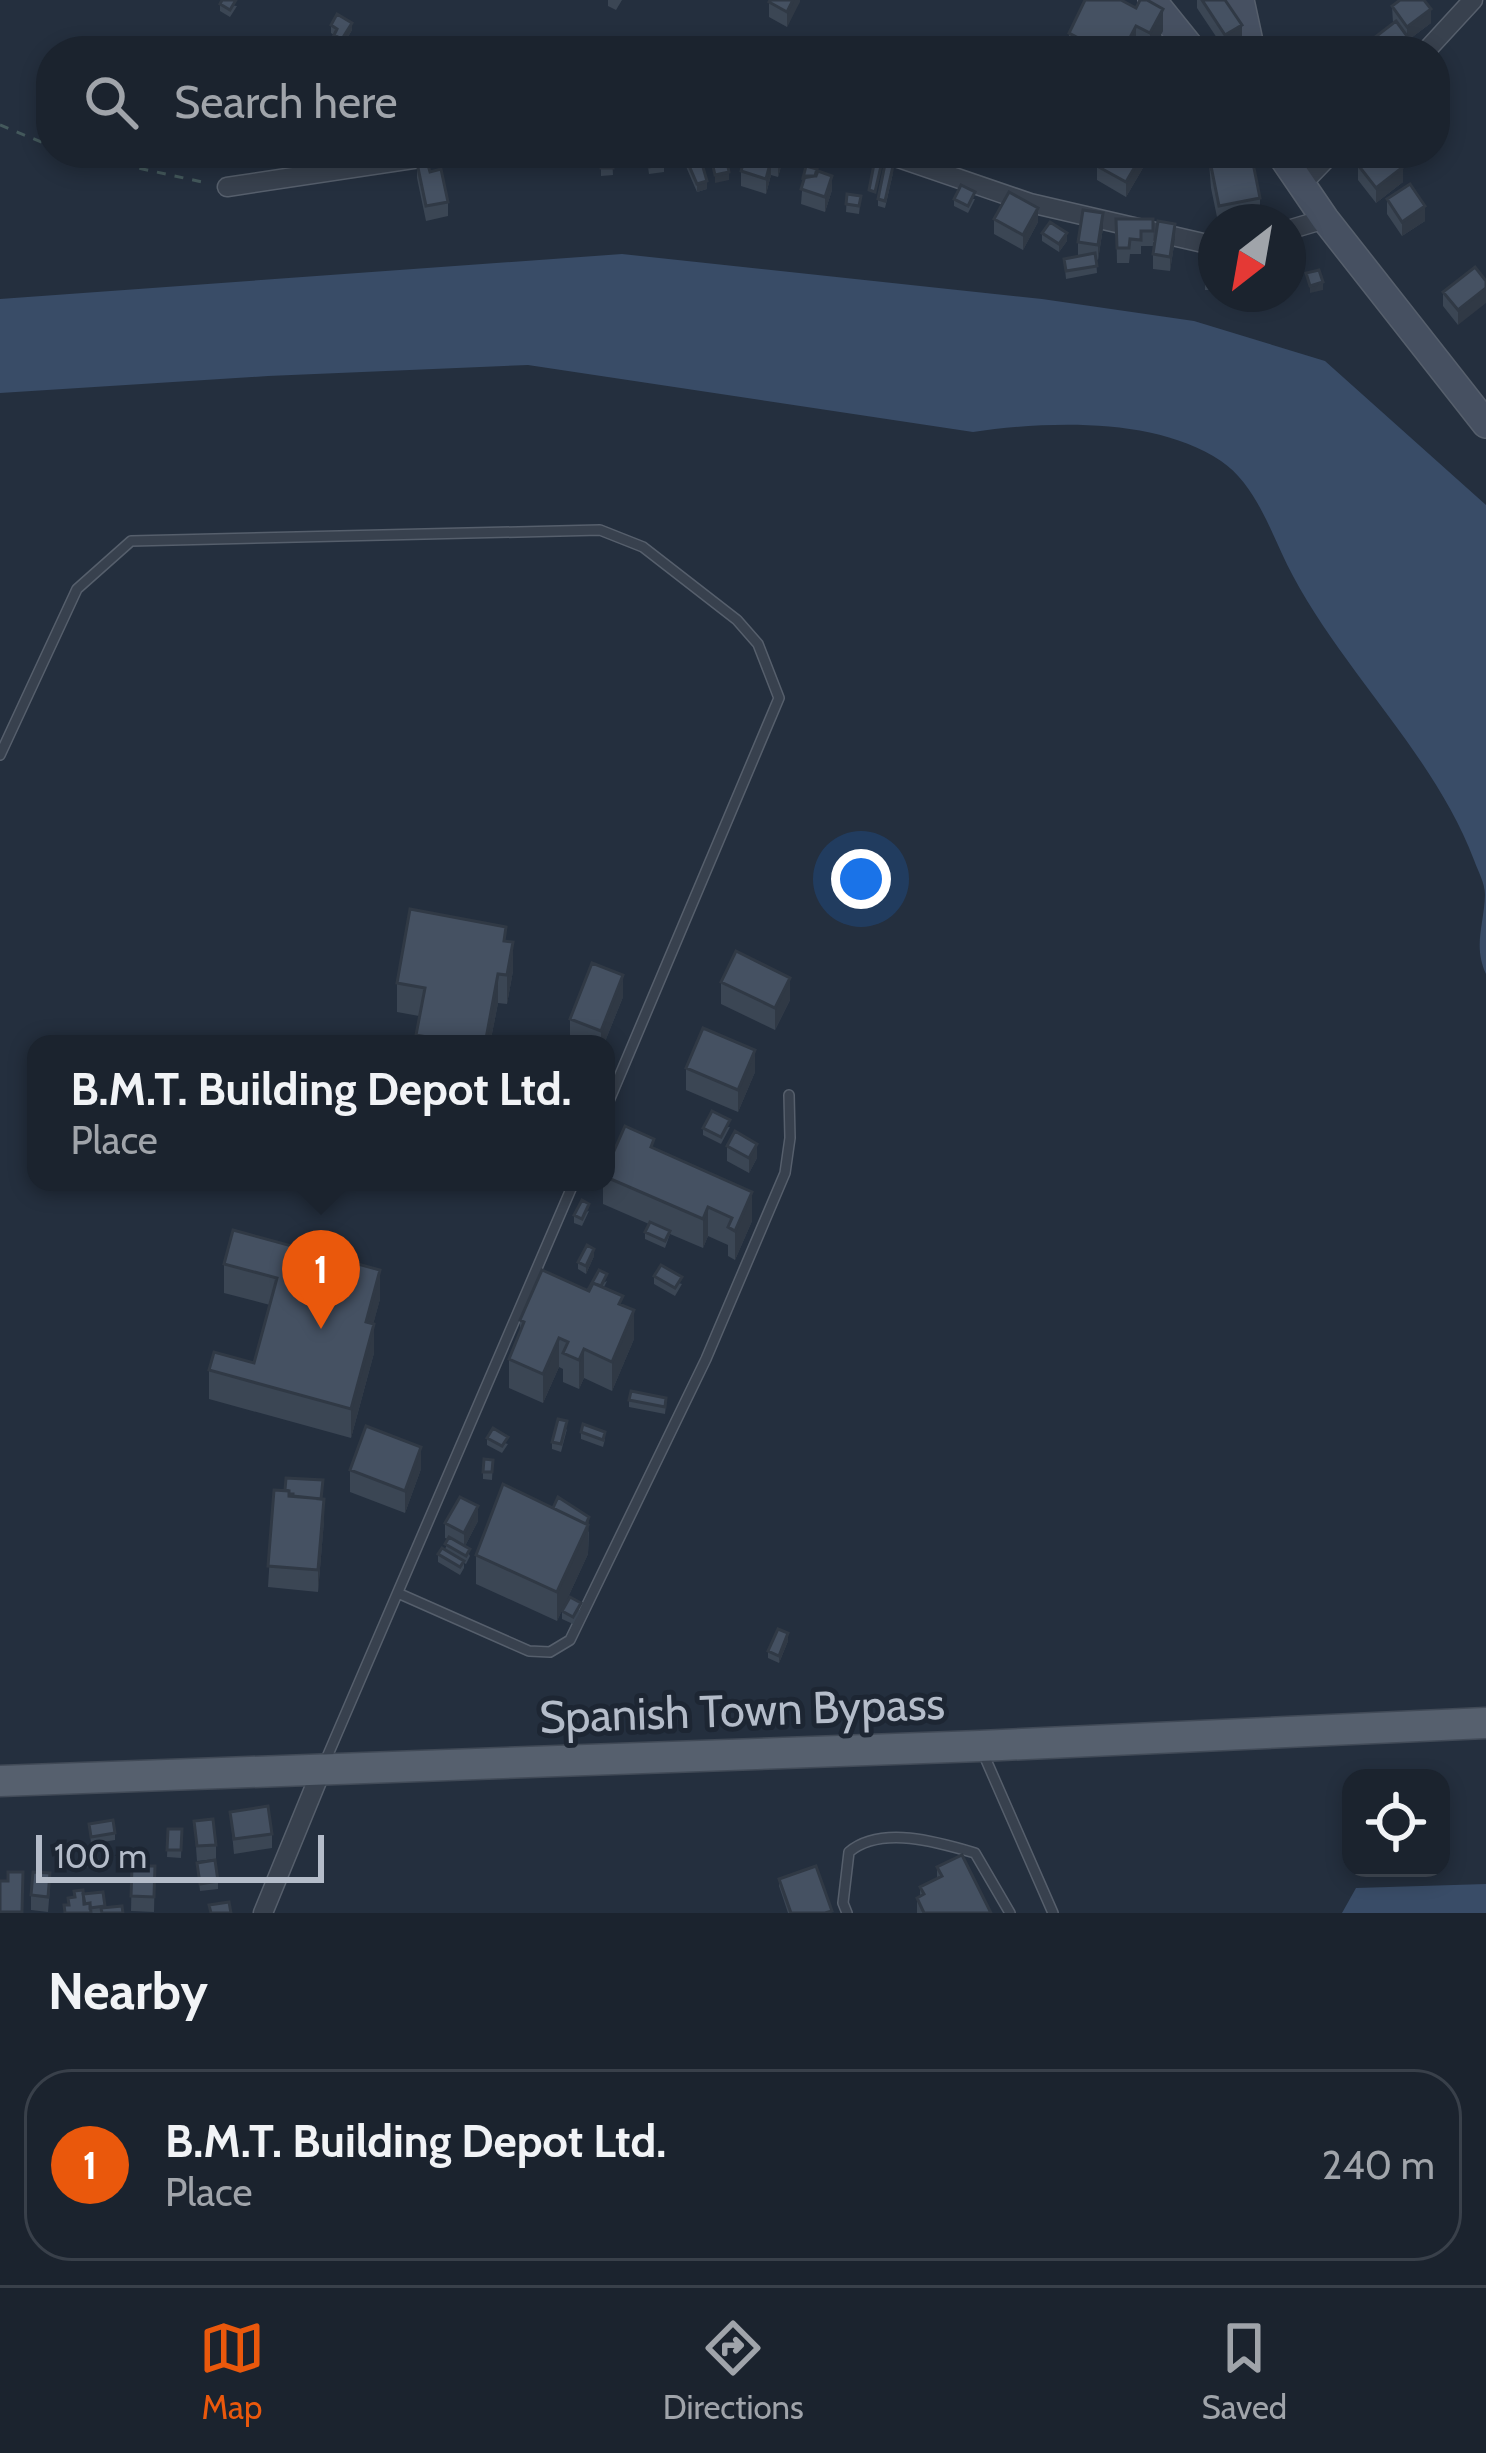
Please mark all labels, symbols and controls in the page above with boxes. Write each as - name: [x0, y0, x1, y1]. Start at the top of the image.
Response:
- search box: [36, 36, 1450, 168]
- icon: search: [78, 69, 144, 135]
- text: Search here: [174, 75, 398, 129]
- north arrow: [1198, 204, 1306, 312]
- your location: [831, 849, 891, 909]
- popup: [27, 1035, 615, 1191]
- text: B.M.T. Building Depot Ltd.: [70, 1062, 572, 1116]
- text: Place: [70, 1116, 158, 1164]
- pin: 1: [282, 1230, 360, 1329]
- street label: Spanish Town Bypass: [538, 1676, 946, 1744]
- map controls: [1342, 1769, 1450, 1877]
- button: locate: [1342, 1769, 1450, 1877]
- scale bar: [36, 1829, 324, 1882]
- text: 100 m: [54, 1836, 147, 1876]
- text: Nearby: [48, 1960, 208, 2022]
- text: B.M.T. Building Depot Ltd.: [165, 2114, 666, 2168]
- text: 1: [83, 2141, 97, 2189]
- text: 240 m: [1322, 2141, 1435, 2189]
- text: Place: [165, 2168, 252, 2216]
- tab: Map: [199, 2315, 265, 2427]
- tab: Directions: [663, 2315, 804, 2427]
- tab: Saved: [1201, 2315, 1287, 2427]

